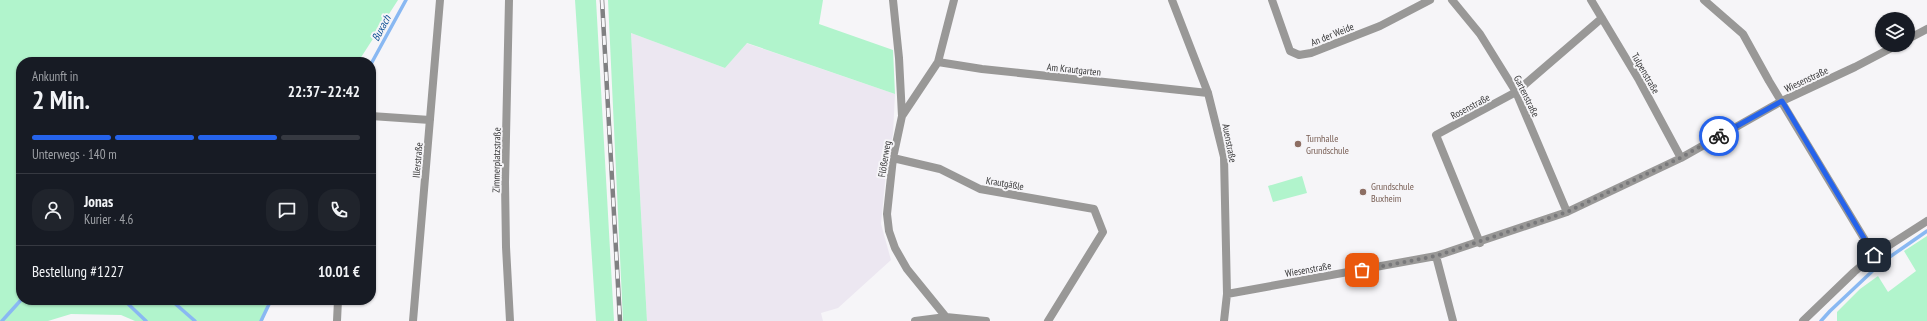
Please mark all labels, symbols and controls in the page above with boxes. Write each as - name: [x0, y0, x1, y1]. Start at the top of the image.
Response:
- water label: Buxach: [368, 11, 394, 43]
- map controls: [1875, 12, 1915, 52]
- button: layers: [1875, 12, 1915, 52]
- street label: An der Weide: [1309, 20, 1356, 49]
- street label: Tulpenstraße: [1629, 50, 1662, 96]
- street label: Am Krautgarten: [1046, 60, 1102, 79]
- street label: Wiesenstraße: [1782, 64, 1830, 95]
- text: Ankunft in: [32, 68, 78, 85]
- street label: Gartenstraße: [1511, 73, 1542, 119]
- text: 22:37–22:42: [288, 82, 360, 101]
- text: 2 Min.: [32, 83, 90, 116]
- street label: Rosenstraße: [1448, 91, 1492, 122]
- courier: [1699, 116, 1739, 156]
- street label: Auenstraße: [1219, 122, 1240, 164]
- icon: bike: [1708, 125, 1730, 147]
- street label: Zimmerplatzstraße: [489, 127, 504, 193]
- place label: Turnhalle Grundschule: [1306, 132, 1349, 157]
- marker: Turnhalle Grundschule: [1293, 139, 1303, 149]
- street label: Flößerweg: [875, 140, 894, 178]
- street label: Illerstraße: [409, 142, 426, 178]
- text: Unterwegs · 140 m: [32, 146, 117, 163]
- street label: Krautgäßle: [985, 174, 1025, 193]
- place label: Grundschule Buxheim: [1371, 180, 1414, 205]
- marker: Grundschule Buxheim: [1358, 187, 1368, 197]
- button: person: [32, 189, 74, 231]
- button: chat: [266, 189, 308, 231]
- button: phone: [318, 189, 360, 231]
- text: Jonas: [84, 192, 113, 211]
- text: Kurier · 4.6: [84, 211, 133, 228]
- pin: [1857, 238, 1891, 272]
- icon: home: [1863, 244, 1885, 266]
- pin: [1345, 253, 1379, 287]
- street label: Wiesenstraße: [1284, 259, 1332, 280]
- icon: bag: [1351, 259, 1373, 281]
- text: Bestellung #1227: [32, 262, 124, 281]
- text: 10.01 €: [318, 262, 360, 281]

